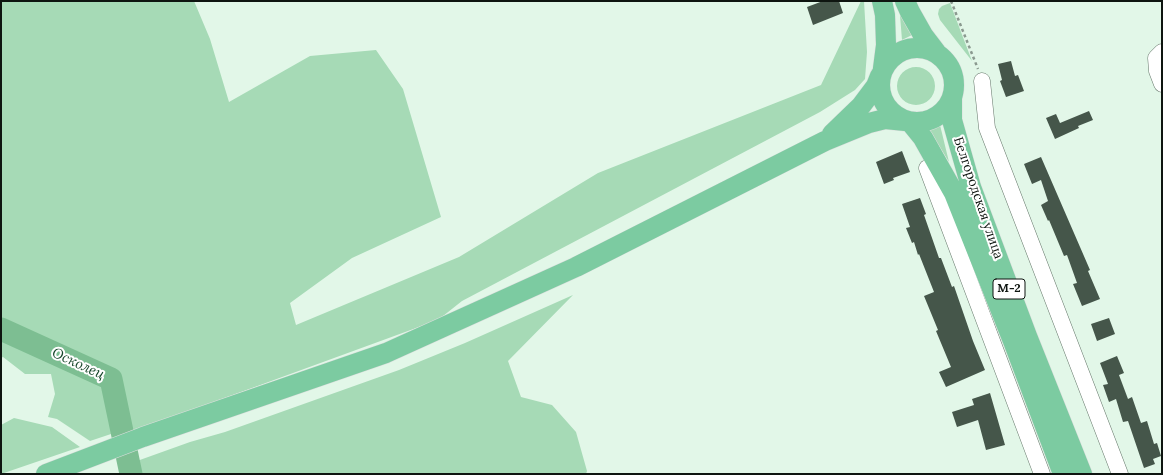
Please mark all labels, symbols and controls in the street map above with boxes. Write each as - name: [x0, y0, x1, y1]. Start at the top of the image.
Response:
- street label: Белгородская улица: [950, 135, 1006, 261]
- road number: М-2: [993, 279, 1025, 299]
- water label: Осколец: [49, 345, 107, 383]

